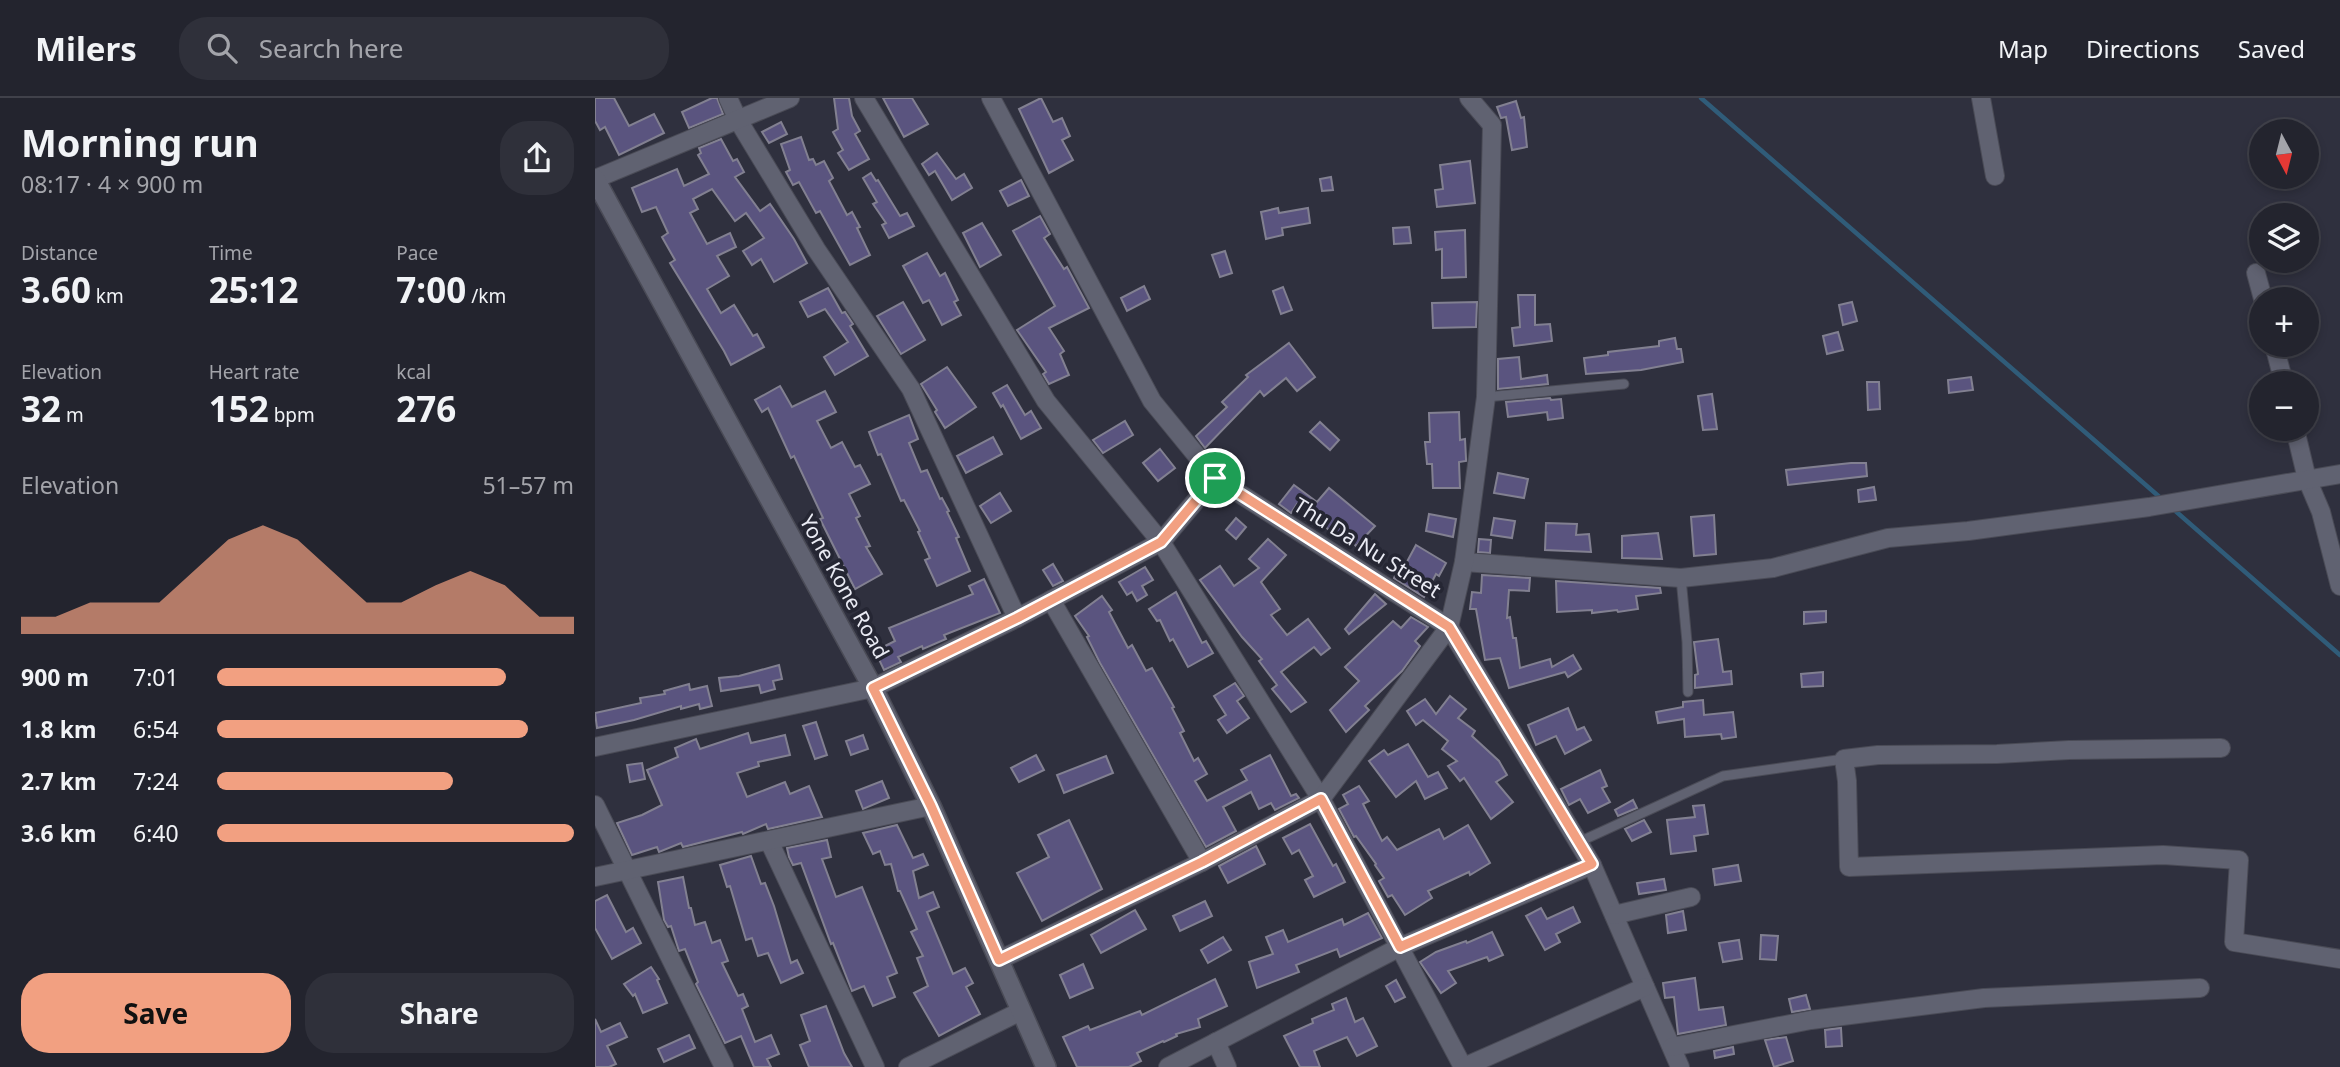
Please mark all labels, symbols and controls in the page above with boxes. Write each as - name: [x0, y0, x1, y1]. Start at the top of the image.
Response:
- search box: [179, 17, 669, 80]
- text: Milers: [35, 26, 137, 71]
- icon: search: [203, 29, 241, 67]
- text: Search here: [259, 30, 404, 66]
- text: Map: [1998, 32, 2048, 65]
- text: Directions: [2086, 32, 2200, 65]
- text: Saved: [2238, 32, 2305, 65]
- text: Morning run: [21, 116, 259, 168]
- north arrow: [2249, 119, 2319, 189]
- map controls: [2249, 119, 2319, 441]
- button: share: [500, 121, 574, 195]
- text: 08:17 · 4 × 900 m: [21, 168, 203, 200]
- button: layers: [2249, 203, 2319, 273]
- text: Distance: [21, 240, 98, 266]
- text: Time: [209, 240, 253, 266]
- text: Pace: [396, 240, 438, 266]
- text: 3.60: [21, 266, 91, 313]
- text: 25:12: [209, 266, 299, 313]
- text: 7:00: [396, 266, 466, 313]
- text: km: [91, 283, 124, 309]
- text: /km: [466, 283, 506, 309]
- button: +: [2249, 287, 2319, 357]
- text: Elevation: [21, 359, 102, 385]
- text: Heart rate: [209, 359, 299, 385]
- text: kcal: [396, 359, 431, 385]
- button: −: [2249, 371, 2319, 441]
- text: 32: [21, 385, 61, 432]
- text: 152: [209, 385, 269, 432]
- text: 276: [396, 385, 456, 432]
- text: m: [61, 402, 84, 428]
- text: bpm: [269, 402, 315, 428]
- pin: [1185, 448, 1245, 508]
- icon: arrive: [1196, 459, 1234, 497]
- text: Elevation: [21, 469, 119, 501]
- text: 51–57 m: [482, 469, 574, 501]
- street label: Thu Da Nu Street: [1289, 491, 1447, 604]
- street label: Yone Kone Road: [794, 510, 896, 663]
- text: 900 m: [21, 661, 89, 693]
- text: 7:01: [133, 661, 179, 693]
- text: 1.8 km: [21, 713, 96, 745]
- text: 6:54: [133, 713, 179, 745]
- text: 2.7 km: [21, 765, 96, 797]
- text: 7:24: [133, 765, 179, 797]
- text: 3.6 km: [21, 817, 96, 849]
- text: 6:40: [133, 817, 179, 849]
- button: Save: [21, 973, 291, 1053]
- button: Share: [305, 973, 574, 1053]

